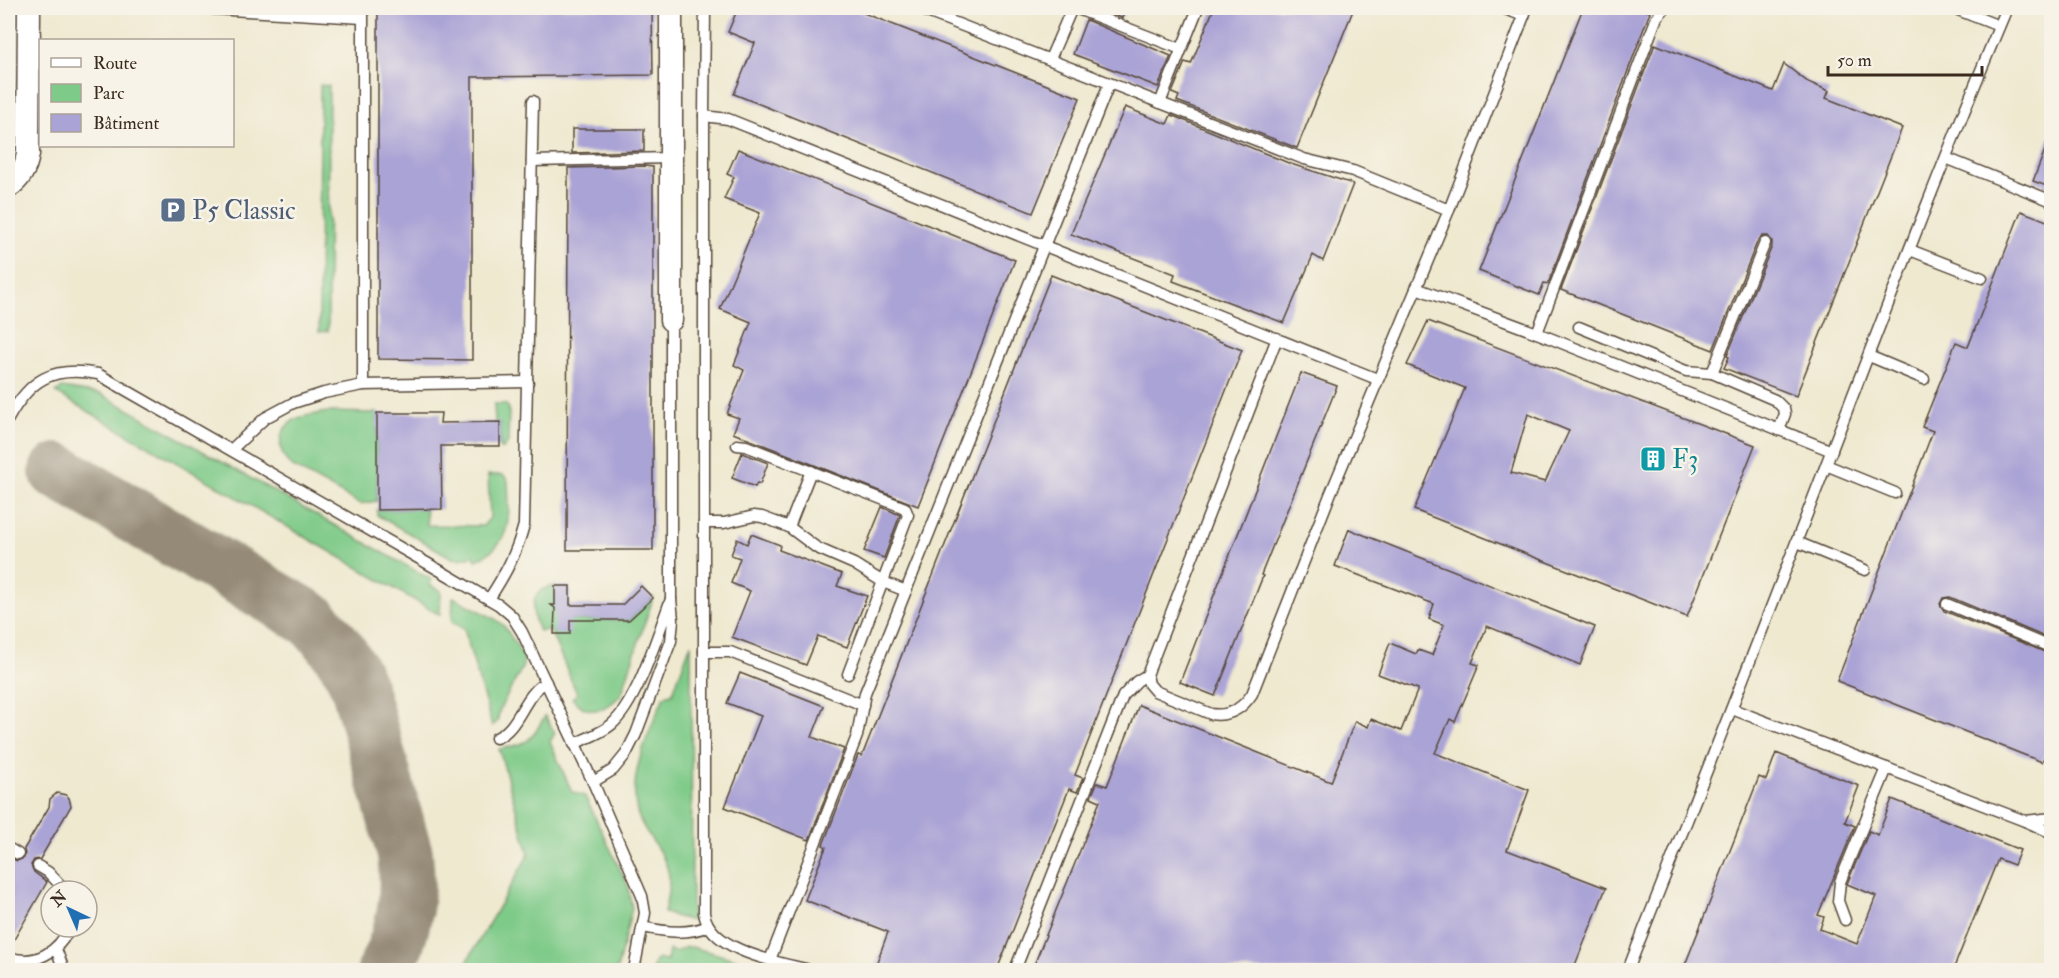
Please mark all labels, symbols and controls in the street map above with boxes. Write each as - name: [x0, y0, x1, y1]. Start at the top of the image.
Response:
- legend: [39, 39, 234, 147]
- scale bar: [1828, 39, 1982, 77]
- text: 50 m: [1837, 49, 1872, 72]
- text: Route: [93, 52, 137, 75]
- text: Parc: [93, 82, 124, 105]
- text: Bâtiment: [93, 112, 159, 135]
- parking icon: P5 Classic: [158, 195, 188, 225]
- place label: P5 Classic: [192, 195, 296, 227]
- building icon: F3: [1638, 444, 1668, 474]
- place label: F3: [1672, 444, 1698, 476]
- north arrow: [39, 879, 99, 939]
- text: N: [46, 886, 72, 912]

